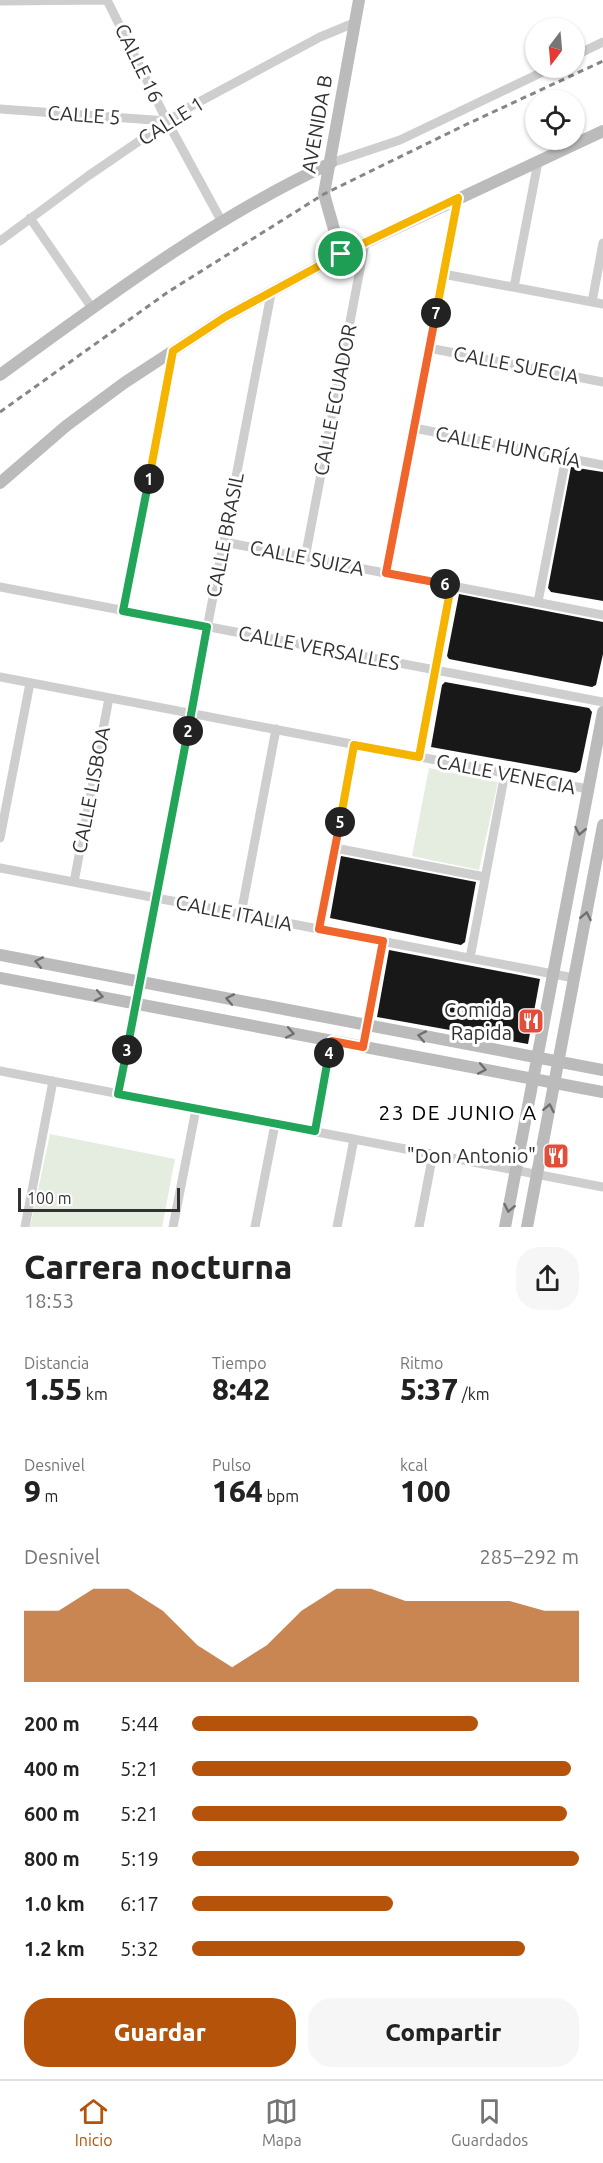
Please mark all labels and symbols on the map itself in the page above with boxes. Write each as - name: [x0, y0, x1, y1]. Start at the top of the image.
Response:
- north arrow: [525, 18, 585, 78]
- street label: CALLE 16: [111, 20, 168, 106]
- street label: AVENIDA B: [297, 73, 336, 175]
- street label: CALLE 1: [134, 91, 208, 150]
- street label: CALLE 5: [47, 100, 121, 129]
- pin: [315, 228, 366, 279]
- pin: 7: [421, 298, 451, 328]
- street label: CALLE ECUADOR: [309, 322, 360, 478]
- street label: CALLE SUECIA: [451, 341, 581, 388]
- street label: CALLE HUNGRÍA: [433, 421, 583, 472]
- pin: 1: [134, 464, 164, 494]
- street label: CALLE BRASIL: [201, 471, 248, 599]
- street label: CALLE SUIZA: [248, 535, 366, 580]
- pin: 6: [430, 569, 460, 599]
- street label: CALLE VERSALLES: [236, 621, 402, 674]
- pin: 2: [173, 716, 203, 746]
- street label: CALLE LISBOA: [67, 725, 114, 855]
- street label: CALLE VENECIA: [435, 749, 578, 798]
- pin: 5: [325, 807, 355, 837]
- one-way arrow: [574, 826, 587, 836]
- street label: CALLE ITALIA: [174, 890, 294, 935]
- one-way arrow: [579, 911, 592, 921]
- one-way arrow: [34, 957, 43, 969]
- one-way arrow: [93, 989, 103, 1002]
- one-way arrow: [226, 993, 236, 1006]
- place label: Comida Rapida: [444, 998, 512, 1044]
- restaurant icon: Comida Rapida: [516, 1006, 546, 1036]
- one-way arrow: [285, 1026, 295, 1039]
- one-way arrow: [417, 1030, 427, 1043]
- pin: 3: [112, 1035, 142, 1065]
- pin: 4: [314, 1038, 344, 1068]
- one-way arrow: [477, 1062, 487, 1075]
- district label: 23 DE JUNIO A: [378, 1100, 538, 1124]
- one-way arrow: [542, 1103, 555, 1113]
- restaurant icon: "Don Antonio": [541, 1141, 571, 1171]
- place label: "Don Antonio": [407, 1144, 536, 1167]
- scale bar: [18, 1185, 180, 1212]
- one-way arrow: [503, 1203, 516, 1213]

